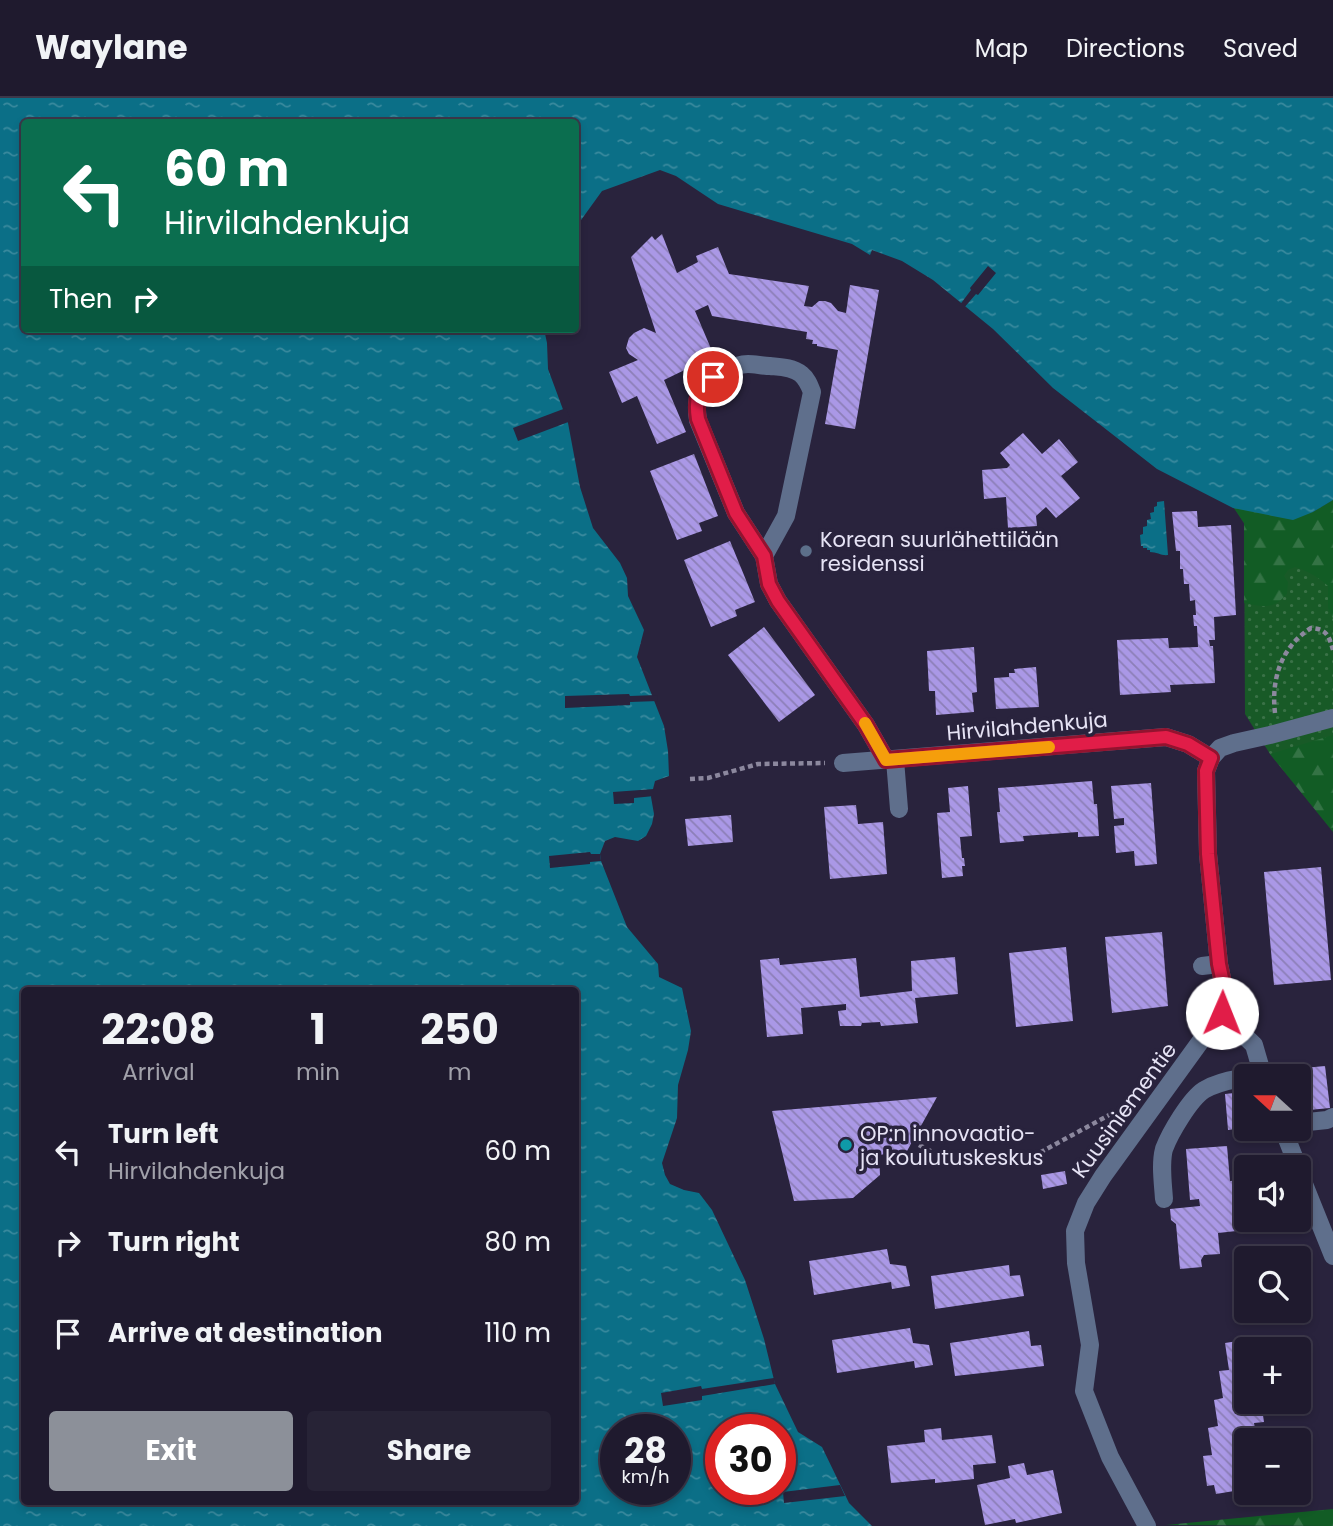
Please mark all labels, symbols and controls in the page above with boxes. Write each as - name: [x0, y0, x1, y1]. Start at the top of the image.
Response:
- text: Waylane: [35, 24, 188, 71]
- text: Map: [975, 32, 1028, 65]
- text: Directions: [1066, 32, 1185, 65]
- text: Saved: [1223, 32, 1298, 65]
- text: 60 m: [164, 135, 289, 203]
- icon: left: [49, 147, 140, 238]
- text: Hirvilahdenkuja: [164, 200, 410, 245]
- icon: right: [126, 280, 164, 318]
- text: Then: [49, 281, 112, 317]
- pin: [683, 347, 743, 407]
- icon: arrive: [694, 358, 732, 396]
- place label: Korean suurlähettilään residenssi: [820, 525, 1059, 578]
- marker: Korean suurlähettilään residenssi: [798, 543, 814, 559]
- street label: Hirvilahdenkuja: [945, 705, 1109, 747]
- position arrow: [1185, 976, 1259, 1050]
- text: 22:08: [101, 1000, 216, 1059]
- text: 1: [310, 1000, 326, 1059]
- text: 250: [420, 1000, 499, 1059]
- street label: Kuusiniementie: [1065, 1036, 1183, 1184]
- text: Arrival: [122, 1056, 195, 1088]
- text: min: [296, 1056, 340, 1088]
- text: m: [448, 1056, 471, 1088]
- north arrow: [1234, 1064, 1311, 1141]
- map controls: [1234, 1064, 1311, 1505]
- text: Turn left: [108, 1116, 219, 1152]
- place label: OP:n innovaatio- ja koulutuskeskus: [859, 1119, 1043, 1172]
- icon: left: [49, 1133, 87, 1171]
- text: 60 m: [484, 1133, 551, 1169]
- marker: OP:n innovaatio- ja koulutuskeskus: [838, 1137, 854, 1153]
- text: Hirvilahdenkuja: [108, 1155, 285, 1187]
- button: sound: [1234, 1155, 1311, 1232]
- icon: right: [49, 1224, 87, 1262]
- text: Turn right: [108, 1224, 240, 1260]
- text: 80 m: [485, 1224, 551, 1260]
- button: search: [1234, 1246, 1311, 1323]
- icon: arrive: [49, 1315, 87, 1353]
- text: Arrive at destination: [108, 1315, 383, 1351]
- text: 110 m: [484, 1315, 551, 1351]
- button: +: [1234, 1337, 1311, 1414]
- button: Exit: [49, 1411, 293, 1491]
- button: Share: [307, 1411, 551, 1491]
- speed limit sign: 30: [705, 1414, 796, 1505]
- text: 28: [624, 1426, 667, 1475]
- button: −: [1234, 1428, 1311, 1505]
- text: km/h: [622, 1464, 669, 1489]

